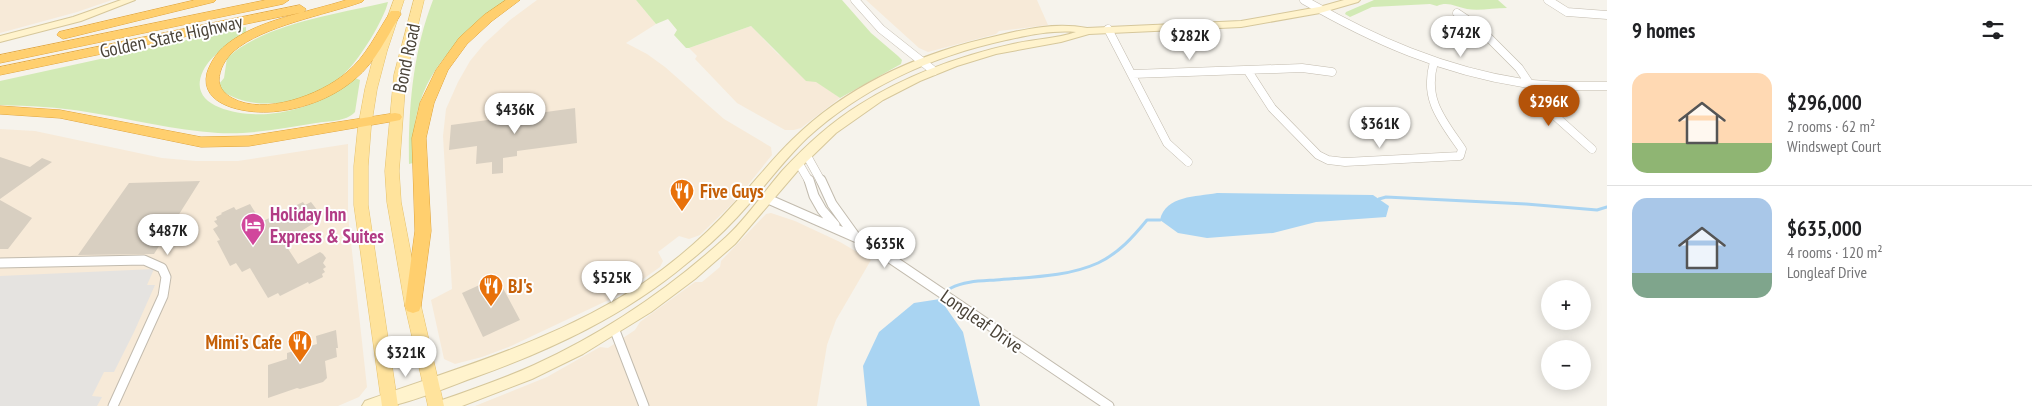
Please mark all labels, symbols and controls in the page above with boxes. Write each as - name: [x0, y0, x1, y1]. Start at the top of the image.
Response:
- street label: Golden State Highway: [98, 9, 245, 63]
- pin: $742K: [1426, 15, 1496, 58]
- icon: filters: [1979, 16, 2007, 44]
- text: 9 homes: [1632, 17, 1695, 44]
- pin: $282K: [1155, 18, 1225, 61]
- street label: Bond Road: [387, 21, 425, 95]
- text: $742K: [1442, 22, 1480, 42]
- text: $282K: [1171, 25, 1209, 45]
- pin: $296K: [1514, 84, 1584, 127]
- text: $296,000: [1787, 89, 1862, 116]
- text: $296K: [1530, 91, 1568, 111]
- pin: $436K: [480, 92, 550, 135]
- icon: home: [1672, 93, 1732, 153]
- text: $436K: [496, 99, 534, 119]
- pin: $361K: [1345, 106, 1415, 149]
- text: $361K: [1361, 113, 1399, 133]
- text: 2 rooms · 62 m²: [1787, 116, 1875, 136]
- text: Windswept Court: [1787, 136, 1881, 156]
- restaurant icon: Five Guys: [669, 178, 695, 212]
- place label: Five Guys: [700, 179, 764, 203]
- place label: Holiday Inn Express & Suites: [270, 202, 384, 248]
- hotel icon: Holiday Inn Express & Suites: [240, 212, 266, 246]
- pin: $487K: [133, 214, 203, 256]
- text: $635,000: [1787, 215, 1862, 242]
- icon: home: [1672, 218, 1732, 278]
- text: $487K: [149, 220, 187, 240]
- pin: $635K: [850, 226, 920, 269]
- text: $635K: [866, 233, 904, 253]
- text: 4 rooms · 120 m²: [1787, 242, 1883, 262]
- pin: $525K: [577, 260, 647, 303]
- text: Longleaf Drive: [1787, 262, 1867, 282]
- text: $525K: [593, 267, 631, 287]
- restaurant icon: BJ's: [478, 273, 504, 307]
- place label: BJ's: [508, 274, 533, 298]
- map controls: [1541, 280, 1591, 390]
- button: +: [1541, 280, 1591, 330]
- street label: Longleaf Drive: [936, 284, 1028, 358]
- restaurant icon: Mimi's Cafe: [287, 329, 313, 363]
- place label: Mimi's Cafe: [205, 330, 282, 354]
- pin: $321K: [371, 336, 441, 378]
- button: −: [1541, 340, 1591, 390]
- text: $321K: [387, 342, 425, 362]

